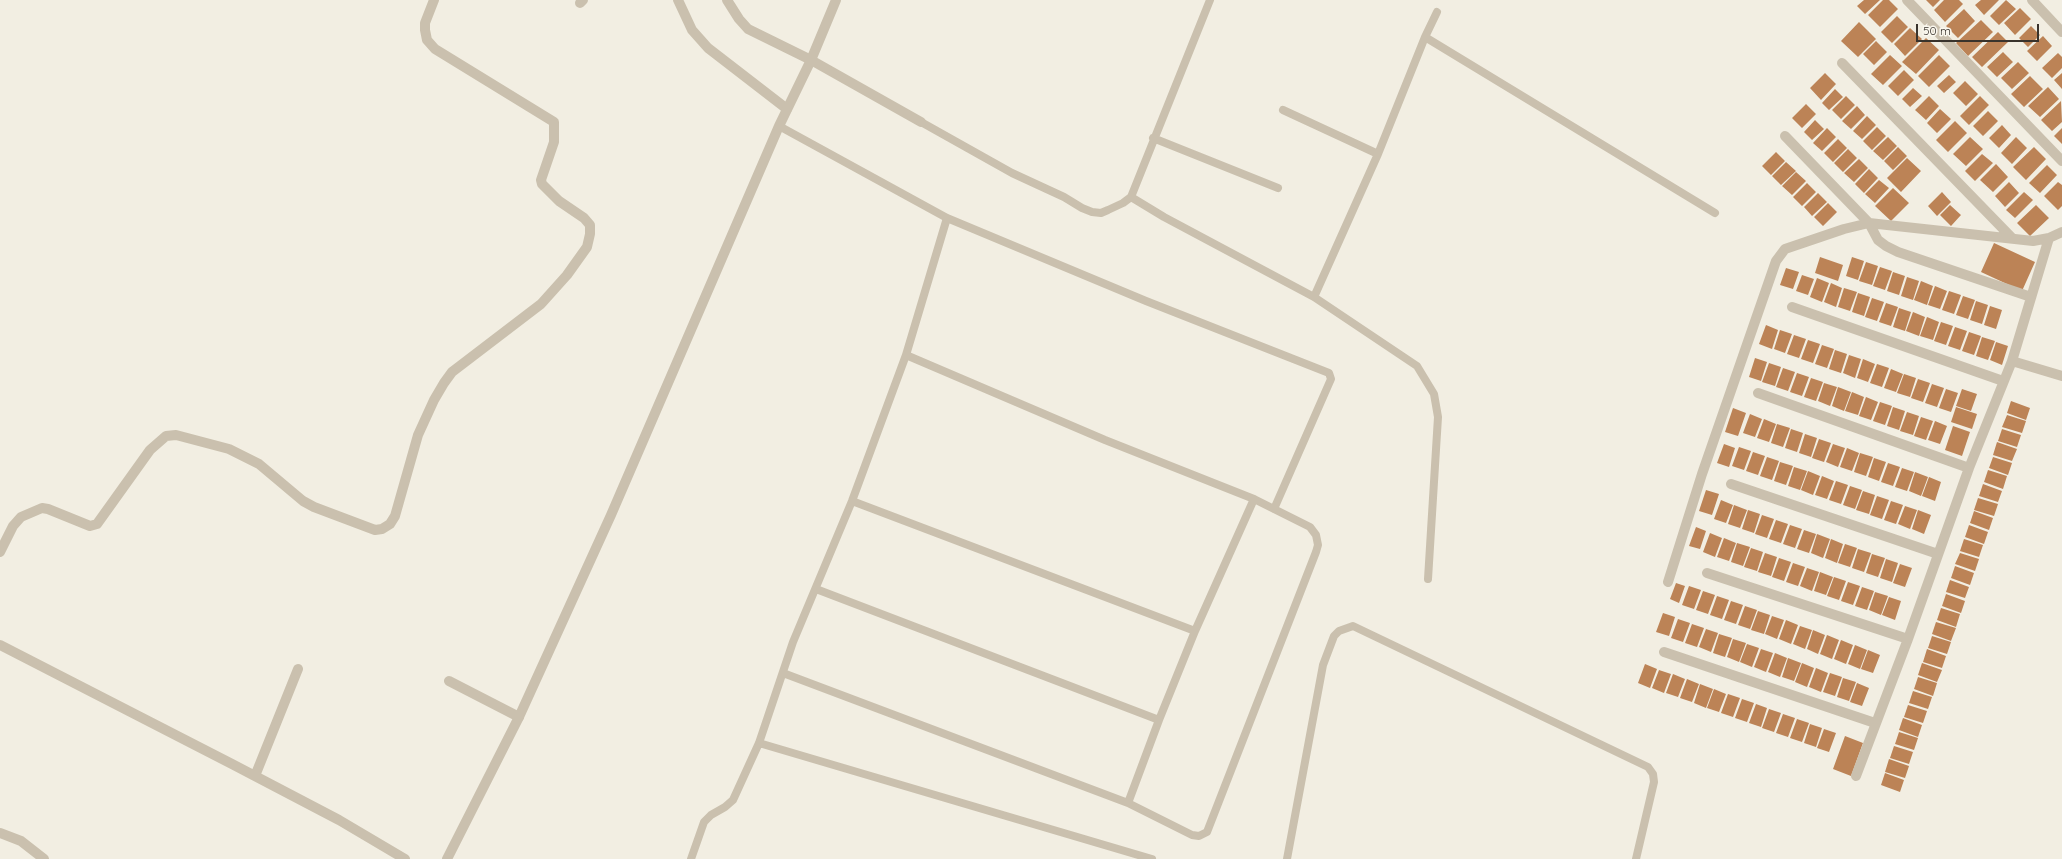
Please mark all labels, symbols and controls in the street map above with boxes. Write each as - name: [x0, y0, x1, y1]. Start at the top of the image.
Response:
- scale bar: [1918, 16, 2041, 42]
- text: 50 m: [1923, 23, 1951, 38]

